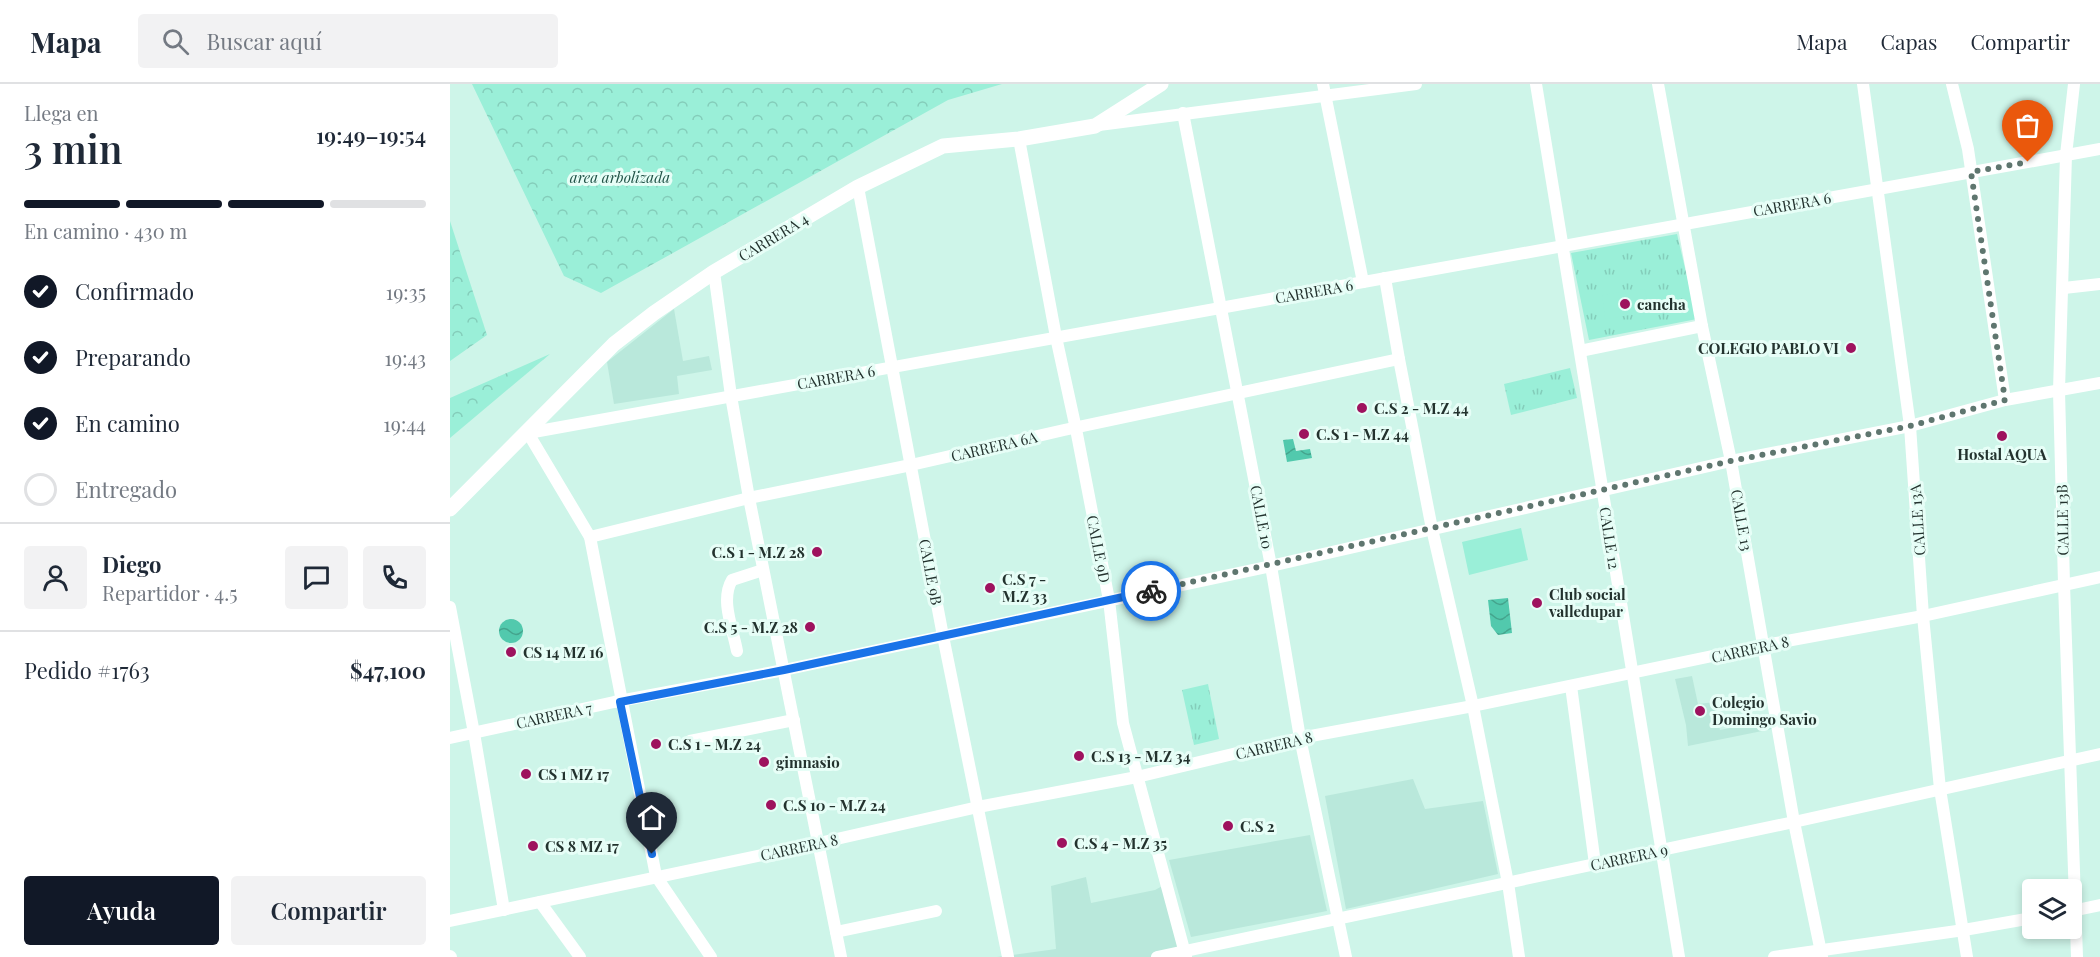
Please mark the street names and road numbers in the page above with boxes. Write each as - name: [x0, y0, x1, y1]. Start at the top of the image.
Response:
- street label: CARRERA 6: [1752, 187, 1833, 221]
- street label: CARRERA 4: [734, 208, 812, 266]
- street label: CARRERA 6: [1274, 274, 1355, 308]
- street label: CARRERA 6: [796, 360, 877, 394]
- street label: CARRERA 6A: [949, 426, 1040, 466]
- street label: CALLE 10: [1246, 483, 1278, 551]
- street label: CALLE 13A: [1904, 483, 1929, 556]
- street label: CALLE 13B: [2051, 484, 2073, 556]
- street label: CALLE 13: [1727, 488, 1757, 553]
- street label: CALLE 12: [1595, 505, 1625, 571]
- street label: CALLE 9D: [1083, 513, 1115, 585]
- street label: CALLE 9B: [915, 537, 947, 607]
- street label: CARRERA 8: [1709, 631, 1791, 667]
- street label: CARRERA 7: [514, 697, 594, 733]
- street label: CARRERA 8: [1233, 726, 1315, 764]
- street label: CARRERA 8: [758, 829, 840, 865]
- street label: CARRERA 9: [1588, 839, 1670, 875]

